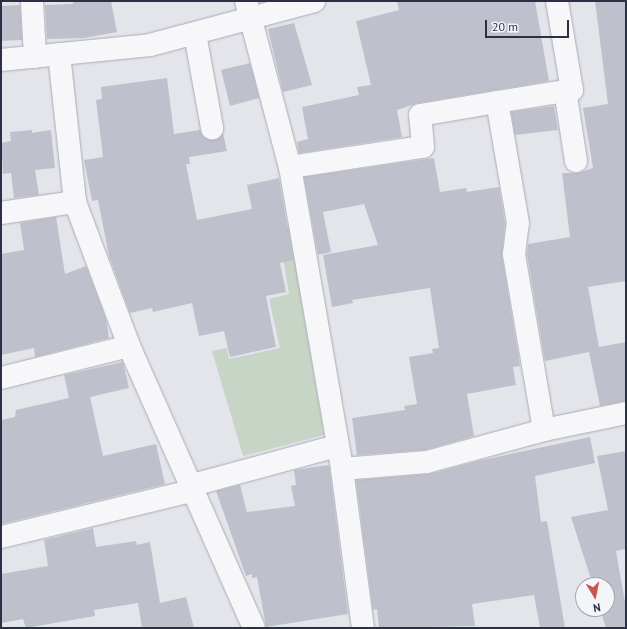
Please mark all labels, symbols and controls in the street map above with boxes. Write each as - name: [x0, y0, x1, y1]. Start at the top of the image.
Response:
- scale bar: [487, 12, 571, 38]
- text: 20 m: [492, 19, 518, 34]
- north arrow: [575, 577, 615, 617]
- text: N: [592, 600, 602, 615]

